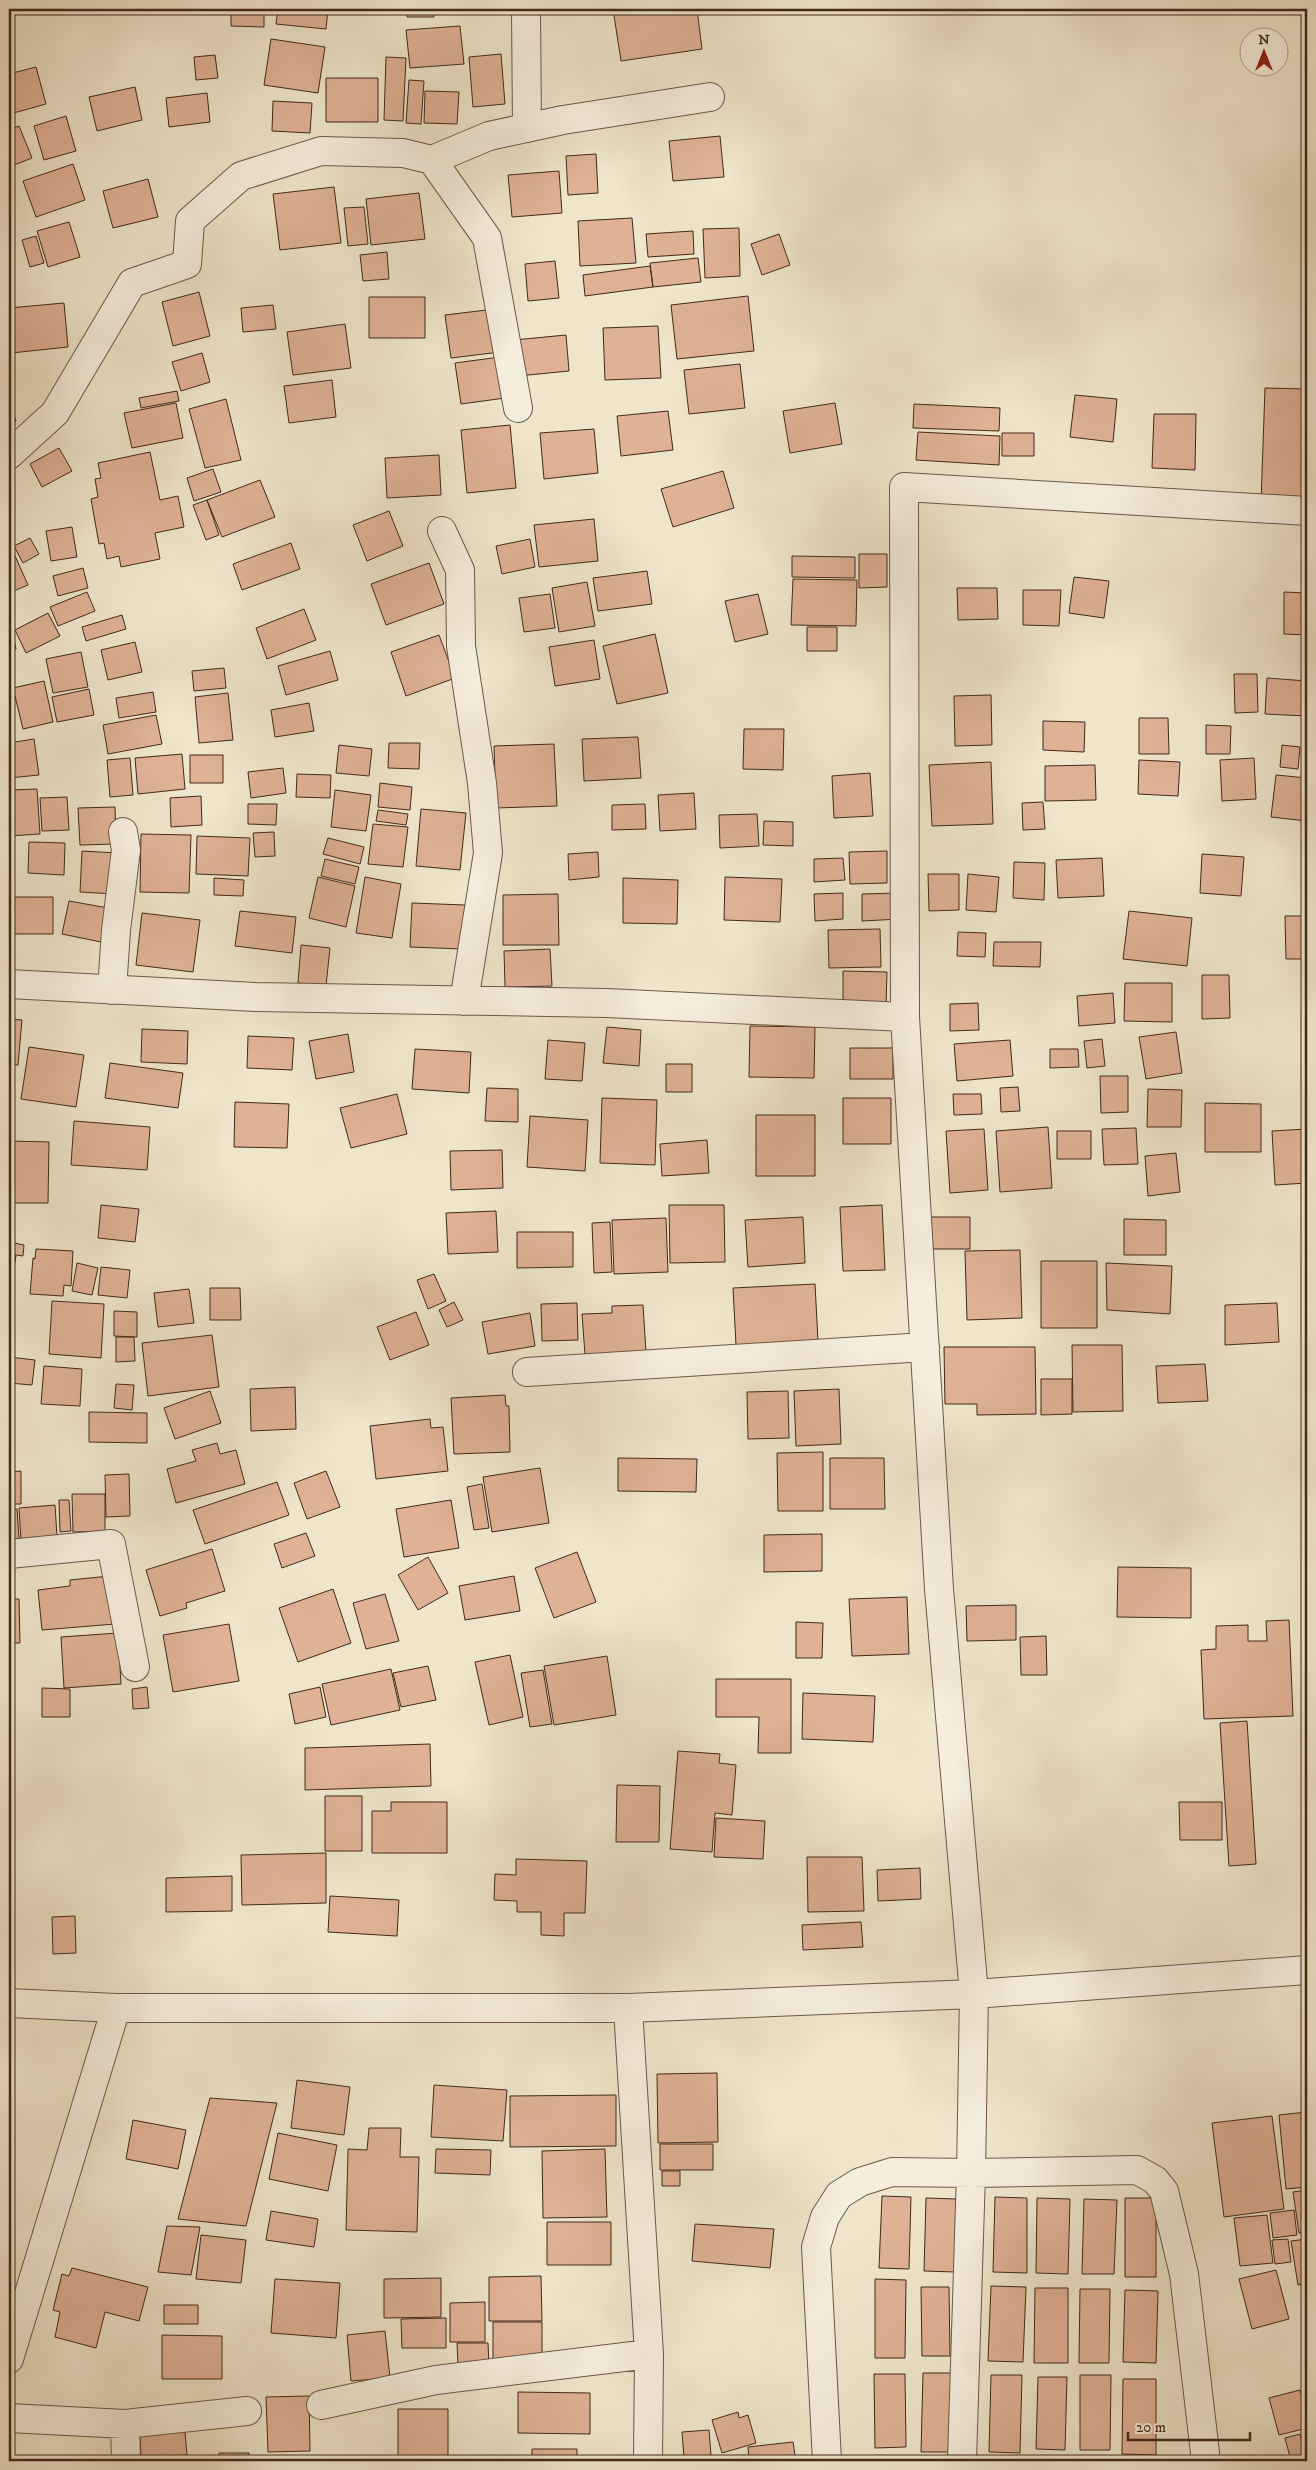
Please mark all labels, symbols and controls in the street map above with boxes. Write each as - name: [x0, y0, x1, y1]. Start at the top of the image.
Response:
- north arrow: [1238, 28, 1288, 78]
- text: N: [1258, 31, 1270, 49]
- scale bar: [1128, 2410, 1251, 2442]
- text: 20 m: [1136, 2418, 1166, 2437]

